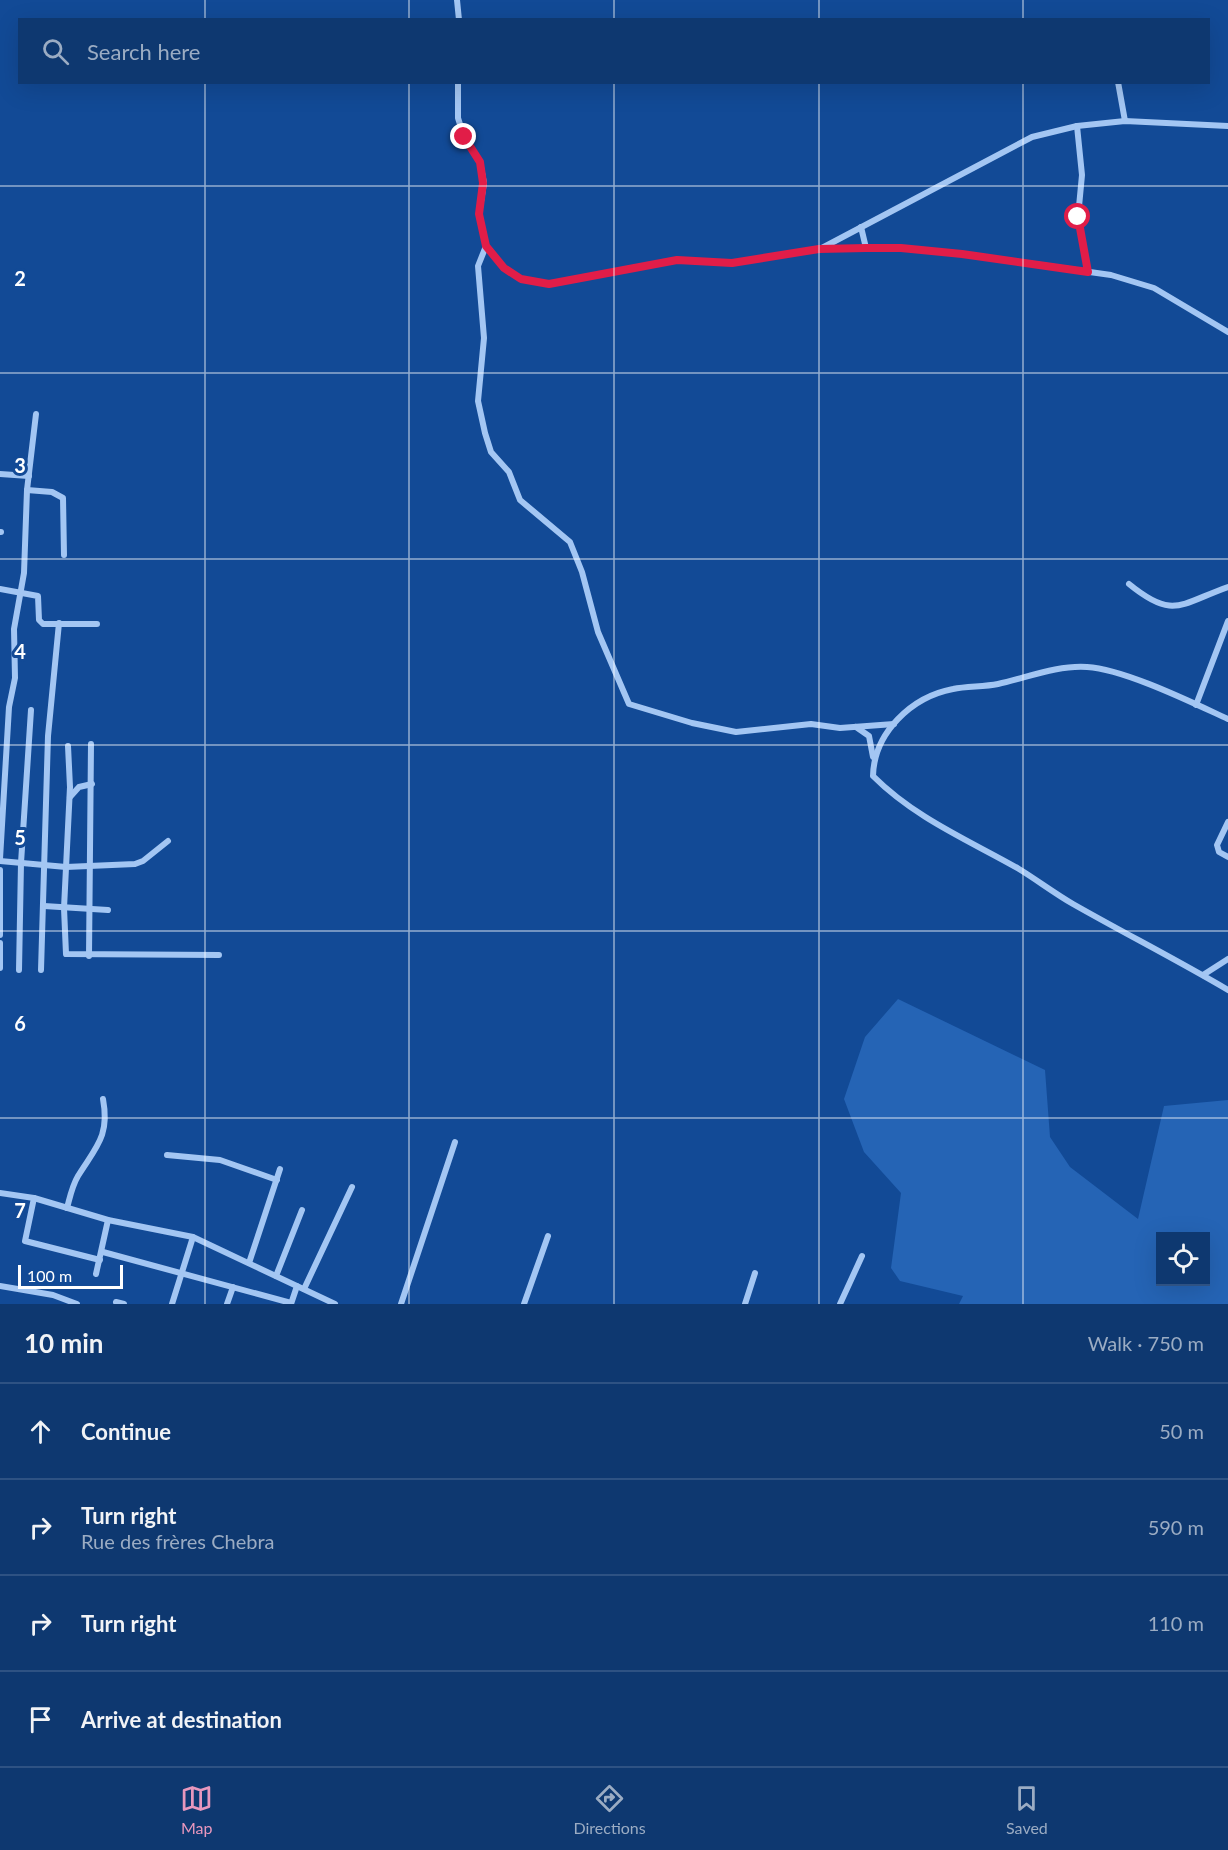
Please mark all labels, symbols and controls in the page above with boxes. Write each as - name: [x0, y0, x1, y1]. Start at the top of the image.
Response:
- search box: [18, 18, 1210, 84]
- icon: search: [39, 35, 72, 68]
- text: Search here: [87, 38, 200, 65]
- route end: [450, 123, 476, 149]
- route start: [1064, 203, 1090, 229]
- text: 2: [14, 266, 26, 290]
- text: 3: [14, 453, 26, 477]
- text: 4: [14, 639, 26, 663]
- text: 5: [14, 825, 26, 849]
- text: 6: [14, 1011, 26, 1035]
- text: 7: [14, 1198, 26, 1222]
- map controls: [1156, 1232, 1210, 1286]
- button: locate: [1156, 1232, 1210, 1286]
- scale bar: [18, 1262, 123, 1290]
- text: 100 m: [27, 1266, 72, 1285]
- text: 10 min: [24, 1327, 104, 1359]
- text: Walk · 750 m: [1088, 1331, 1204, 1355]
- icon: ahead: [24, 1415, 57, 1448]
- text: Continue: [81, 1418, 171, 1445]
- text: 50 m: [1159, 1419, 1204, 1443]
- text: Turn right: [81, 1502, 176, 1529]
- icon: right: [24, 1511, 57, 1544]
- text: 590 m: [1148, 1515, 1204, 1539]
- text: Rue des frères Chebra: [81, 1529, 274, 1553]
- icon: right: [24, 1607, 57, 1640]
- text: Turn right: [81, 1610, 176, 1637]
- text: 110 m: [1148, 1611, 1204, 1635]
- icon: arrive: [24, 1703, 57, 1736]
- text: Arrive at destination: [81, 1706, 282, 1733]
- tab: Map: [180, 1782, 213, 1837]
- tab: Directions: [573, 1782, 646, 1837]
- tab: Saved: [1006, 1782, 1048, 1837]

